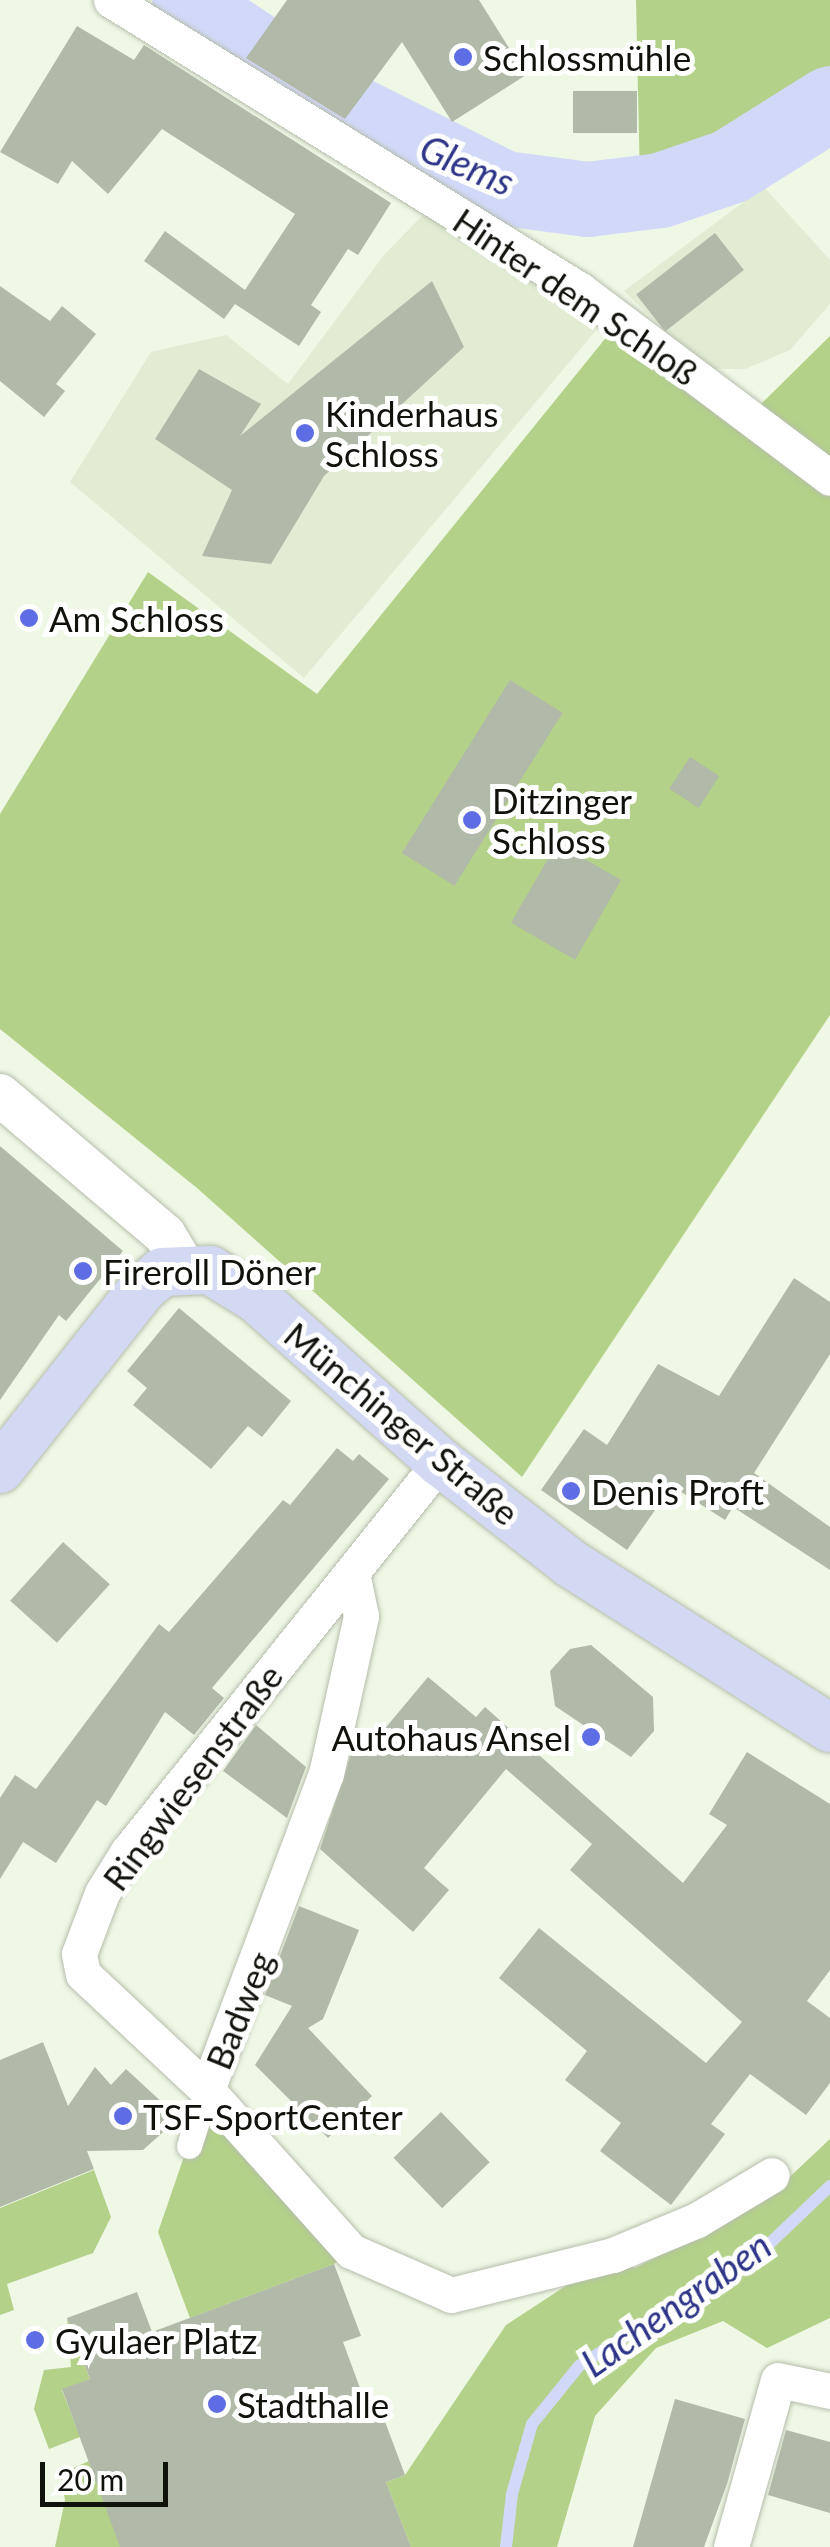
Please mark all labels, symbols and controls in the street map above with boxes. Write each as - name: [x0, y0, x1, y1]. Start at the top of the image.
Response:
- place label: Schlossmühle: [483, 36, 691, 78]
- marker: Schlossmühle: [452, 46, 474, 68]
- water label: Glems: [413, 125, 521, 205]
- street label: Hinter dem Schloß: [446, 199, 706, 393]
- place label: Kinderhaus Schloss: [325, 392, 499, 474]
- marker: Kinderhaus Schloss: [294, 422, 316, 444]
- place label: Am Schloss: [49, 597, 224, 639]
- marker: Am Schloss: [18, 607, 40, 629]
- place label: Ditzinger Schloss: [492, 779, 632, 861]
- marker: Ditzinger Schloss: [461, 809, 483, 831]
- place label: Fireroll Döner: [103, 1250, 316, 1292]
- marker: Fireroll Döner: [72, 1260, 94, 1282]
- street label: Münchinger Straße: [276, 1313, 528, 1533]
- place label: Denis Proft: [591, 1470, 764, 1512]
- marker: Denis Proft: [560, 1480, 582, 1502]
- street label: Ringwiesenstraße: [93, 1656, 291, 1898]
- place label: Autohaus Ansel: [330, 1716, 571, 1758]
- marker: Autohaus Ansel: [580, 1726, 602, 1748]
- street label: Badweg: [196, 1945, 282, 2075]
- place label: TSF-SportCenter: [143, 2095, 403, 2137]
- marker: TSF-SportCenter: [112, 2105, 134, 2127]
- water label: Lachengraben: [573, 2222, 779, 2386]
- place label: Gyulaer Platz: [55, 2319, 258, 2361]
- marker: Gyulaer Platz: [24, 2329, 46, 2351]
- place label: Stadthalle: [237, 2383, 389, 2425]
- marker: Stadthalle: [206, 2393, 228, 2415]
- scale bar: [45, 2442, 172, 2504]
- text: 20 m: [57, 2461, 124, 2497]

